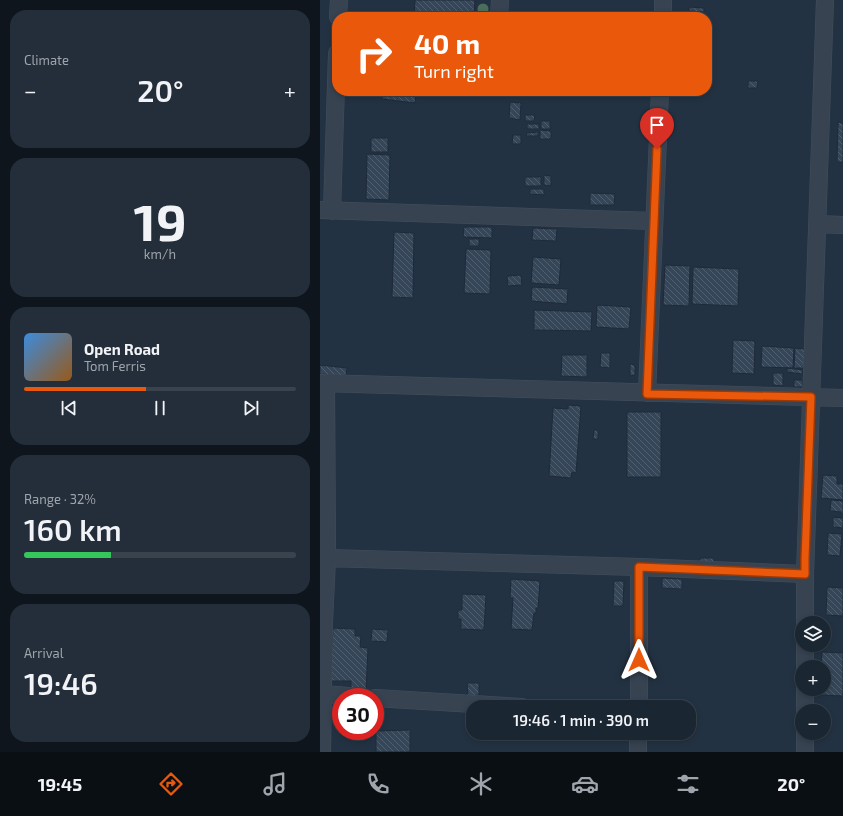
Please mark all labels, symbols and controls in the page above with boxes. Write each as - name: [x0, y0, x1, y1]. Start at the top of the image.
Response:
- text: 40 m: [414, 26, 480, 60]
- icon: right: [348, 28, 400, 80]
- text: Climate: [24, 52, 69, 68]
- text: Turn right: [414, 60, 494, 82]
- text: 20°: [137, 72, 184, 108]
- text: −: [24, 77, 37, 103]
- text: +: [284, 77, 296, 103]
- pin: [640, 108, 674, 149]
- icon: arrive: [646, 114, 668, 136]
- text: 19: [133, 189, 187, 251]
- text: km/h: [144, 246, 176, 262]
- text: Open Road: [84, 340, 160, 358]
- text: Tom Ferris: [84, 358, 146, 374]
- icon: previous: [58, 397, 80, 419]
- icon: pause: [149, 397, 171, 419]
- icon: next: [240, 397, 262, 419]
- text: Range · 32%: [24, 491, 96, 507]
- text: 160 km: [24, 511, 122, 547]
- map controls: [795, 616, 831, 740]
- button: layers: [795, 616, 831, 652]
- position arrow: [618, 639, 660, 681]
- text: Arrival: [24, 645, 64, 661]
- button: +: [795, 660, 831, 696]
- text: 19:46: [24, 665, 98, 701]
- speed limit sign: 30: [332, 688, 384, 740]
- button: −: [795, 704, 831, 740]
- text: 19:46 · 1 min · 390 m: [513, 711, 649, 729]
- icon: directions: [157, 770, 185, 798]
- icon: music: [261, 770, 289, 798]
- icon: phone: [364, 770, 392, 798]
- icon: climate: [467, 770, 495, 798]
- icon: car: [571, 770, 599, 798]
- icon: filters: [674, 770, 702, 798]
- text: 19:45: [38, 773, 82, 795]
- text: 20°: [777, 773, 805, 795]

